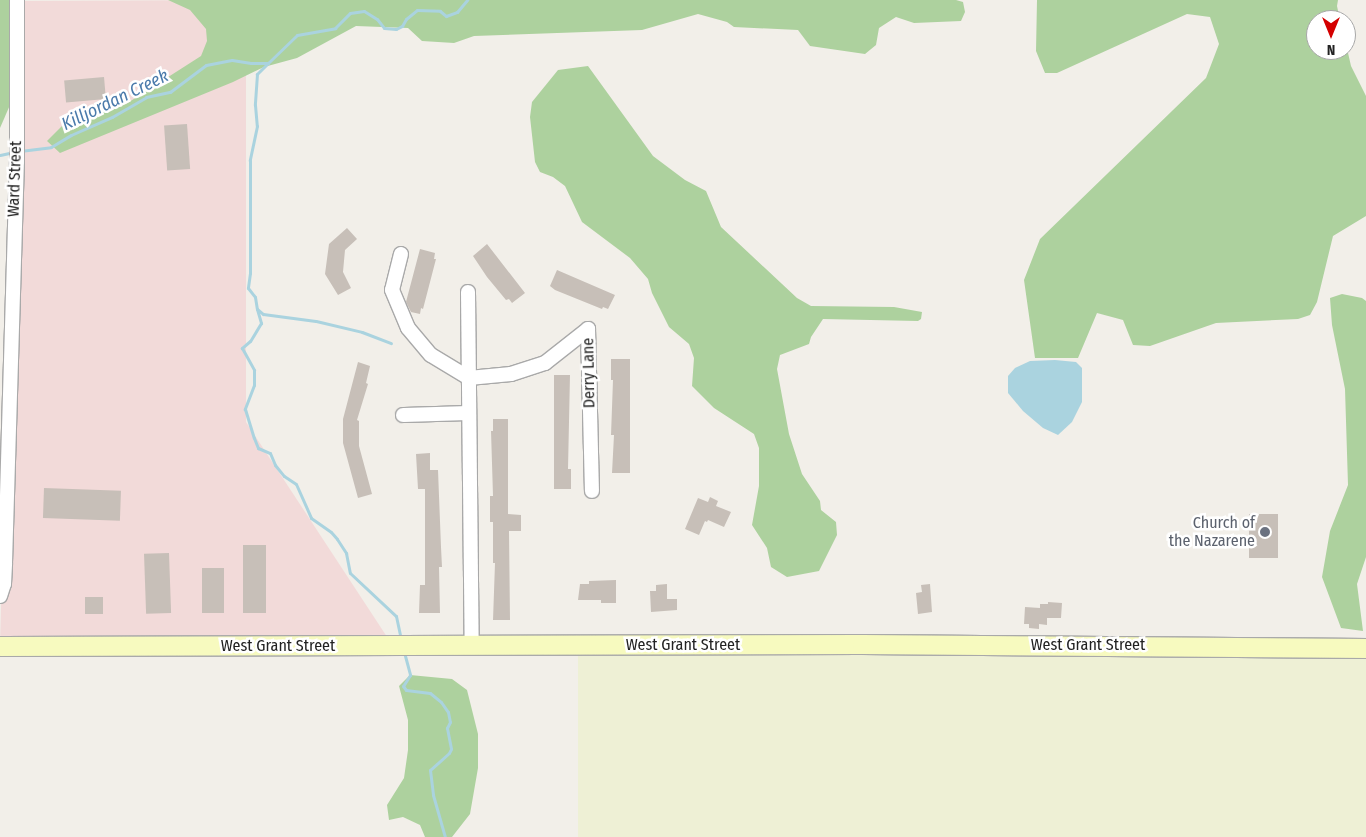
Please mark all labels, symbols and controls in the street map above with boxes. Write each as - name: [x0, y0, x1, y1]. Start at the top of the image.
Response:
- north arrow: [1306, 10, 1356, 60]
- text: N: [1327, 41, 1335, 58]
- water label: Killjordan Creek: [58, 65, 172, 135]
- street label: Ward Street: [4, 141, 26, 217]
- street label: Derry Lane: [579, 338, 599, 408]
- place label: Church of the Nazarene: [1169, 513, 1255, 551]
- marker: Church of the Nazarene: [1259, 526, 1271, 538]
- street label: West Grant Street: [626, 635, 740, 655]
- street label: West Grant Street: [1031, 635, 1145, 655]
- street label: West Grant Street: [221, 636, 335, 656]

